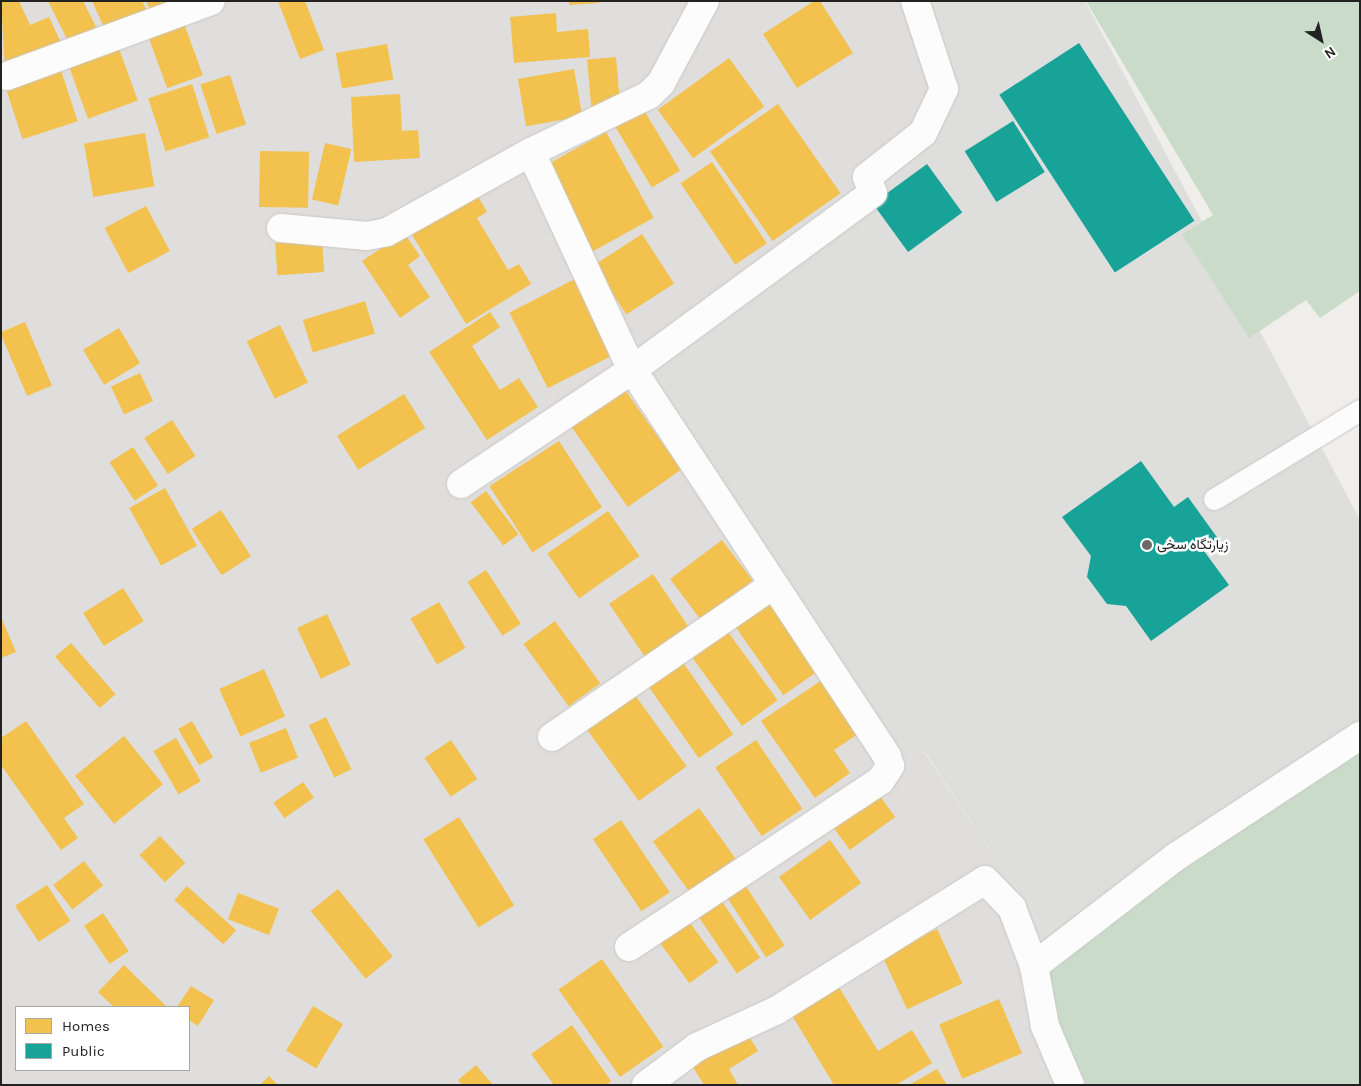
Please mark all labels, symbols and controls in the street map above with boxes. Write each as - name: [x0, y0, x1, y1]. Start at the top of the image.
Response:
- north arrow: [1296, 15, 1346, 65]
- text: N: [1321, 43, 1339, 63]
- place label: زیارتگاه سخی: [1157, 537, 1229, 553]
- marker: زیارتگاه سخی: [1141, 539, 1153, 551]
- legend: [15, 1006, 190, 1071]
- text: Homes: [62, 1017, 110, 1035]
- text: Public: [62, 1042, 105, 1060]

